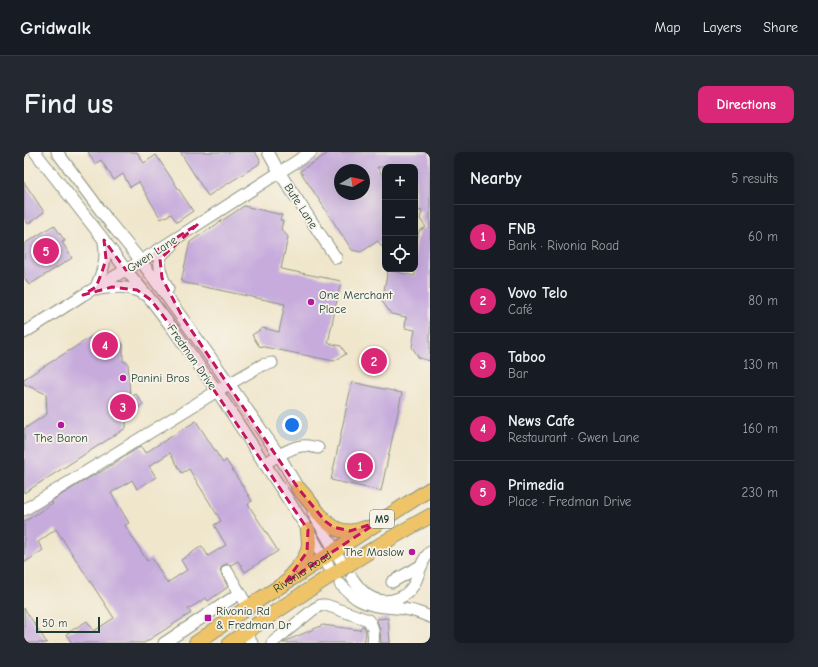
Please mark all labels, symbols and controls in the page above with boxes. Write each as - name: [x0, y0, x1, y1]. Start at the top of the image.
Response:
- text: Gridwalk: [20, 17, 91, 39]
- text: Map: [654, 19, 681, 36]
- text: Layers: [703, 19, 741, 36]
- text: Share: [763, 19, 798, 36]
- button: Directions: [698, 86, 794, 123]
- text: Find us: [24, 88, 113, 120]
- north arrow: [334, 164, 370, 200]
- map controls: [382, 164, 418, 272]
- button: +: [382, 164, 418, 200]
- text: Nearby: [470, 169, 521, 188]
- text: 5 results: [731, 171, 778, 186]
- street label: Bute Lane: [281, 181, 321, 231]
- button: −: [382, 200, 418, 236]
- text: FNB: [508, 220, 536, 238]
- text: 1: [480, 229, 486, 244]
- text: 60 m: [748, 229, 778, 244]
- street label: Gwen Lane: [124, 233, 180, 275]
- pin: 5: [33, 236, 59, 266]
- button: locate: [382, 236, 418, 272]
- text: Bank · Rivonia Road: [508, 238, 619, 253]
- text: Vovo Telo: [508, 284, 567, 302]
- place label: One Merchant Place: [319, 288, 393, 316]
- text: 2: [480, 293, 486, 308]
- text: 80 m: [748, 293, 778, 308]
- marker: One Merchant Place: [306, 297, 316, 307]
- text: Café: [508, 302, 532, 317]
- street label: Fredman Drive: [164, 322, 220, 392]
- pin: 4: [92, 330, 118, 360]
- pin: 2: [361, 346, 387, 376]
- text: Taboo: [508, 348, 546, 366]
- text: 3: [480, 357, 486, 372]
- text: 130 m: [743, 357, 778, 372]
- text: Bar: [508, 366, 528, 381]
- place label: Panini Bros: [131, 371, 189, 385]
- marker: Panini Bros: [118, 373, 128, 383]
- pin: 3: [110, 392, 136, 422]
- text: News Cafe: [508, 412, 575, 430]
- your location: [282, 415, 302, 435]
- marker: The Baron: [56, 420, 66, 430]
- text: 4: [480, 421, 486, 436]
- text: 160 m: [743, 421, 778, 436]
- text: Restaurant · Gwen Lane: [508, 430, 639, 445]
- place label: The Baron: [34, 431, 88, 445]
- pin: 1: [347, 451, 373, 481]
- text: Primedia: [508, 476, 564, 494]
- text: 5: [480, 485, 486, 500]
- text: 230 m: [742, 485, 778, 500]
- text: Place · Fredman Drive: [508, 494, 631, 509]
- road number: M9: [370, 510, 394, 528]
- place label: The Maslow: [344, 545, 405, 559]
- marker: The Maslow: [407, 547, 417, 557]
- street label: Rivonia Road: [271, 548, 334, 596]
- place label: Rivonia Rd & Fredman Dr: [216, 604, 291, 632]
- marker: Rivonia Rd & Fredman Dr: [203, 613, 213, 623]
- scale bar: [36, 615, 100, 634]
- text: 50 m: [42, 617, 67, 630]

